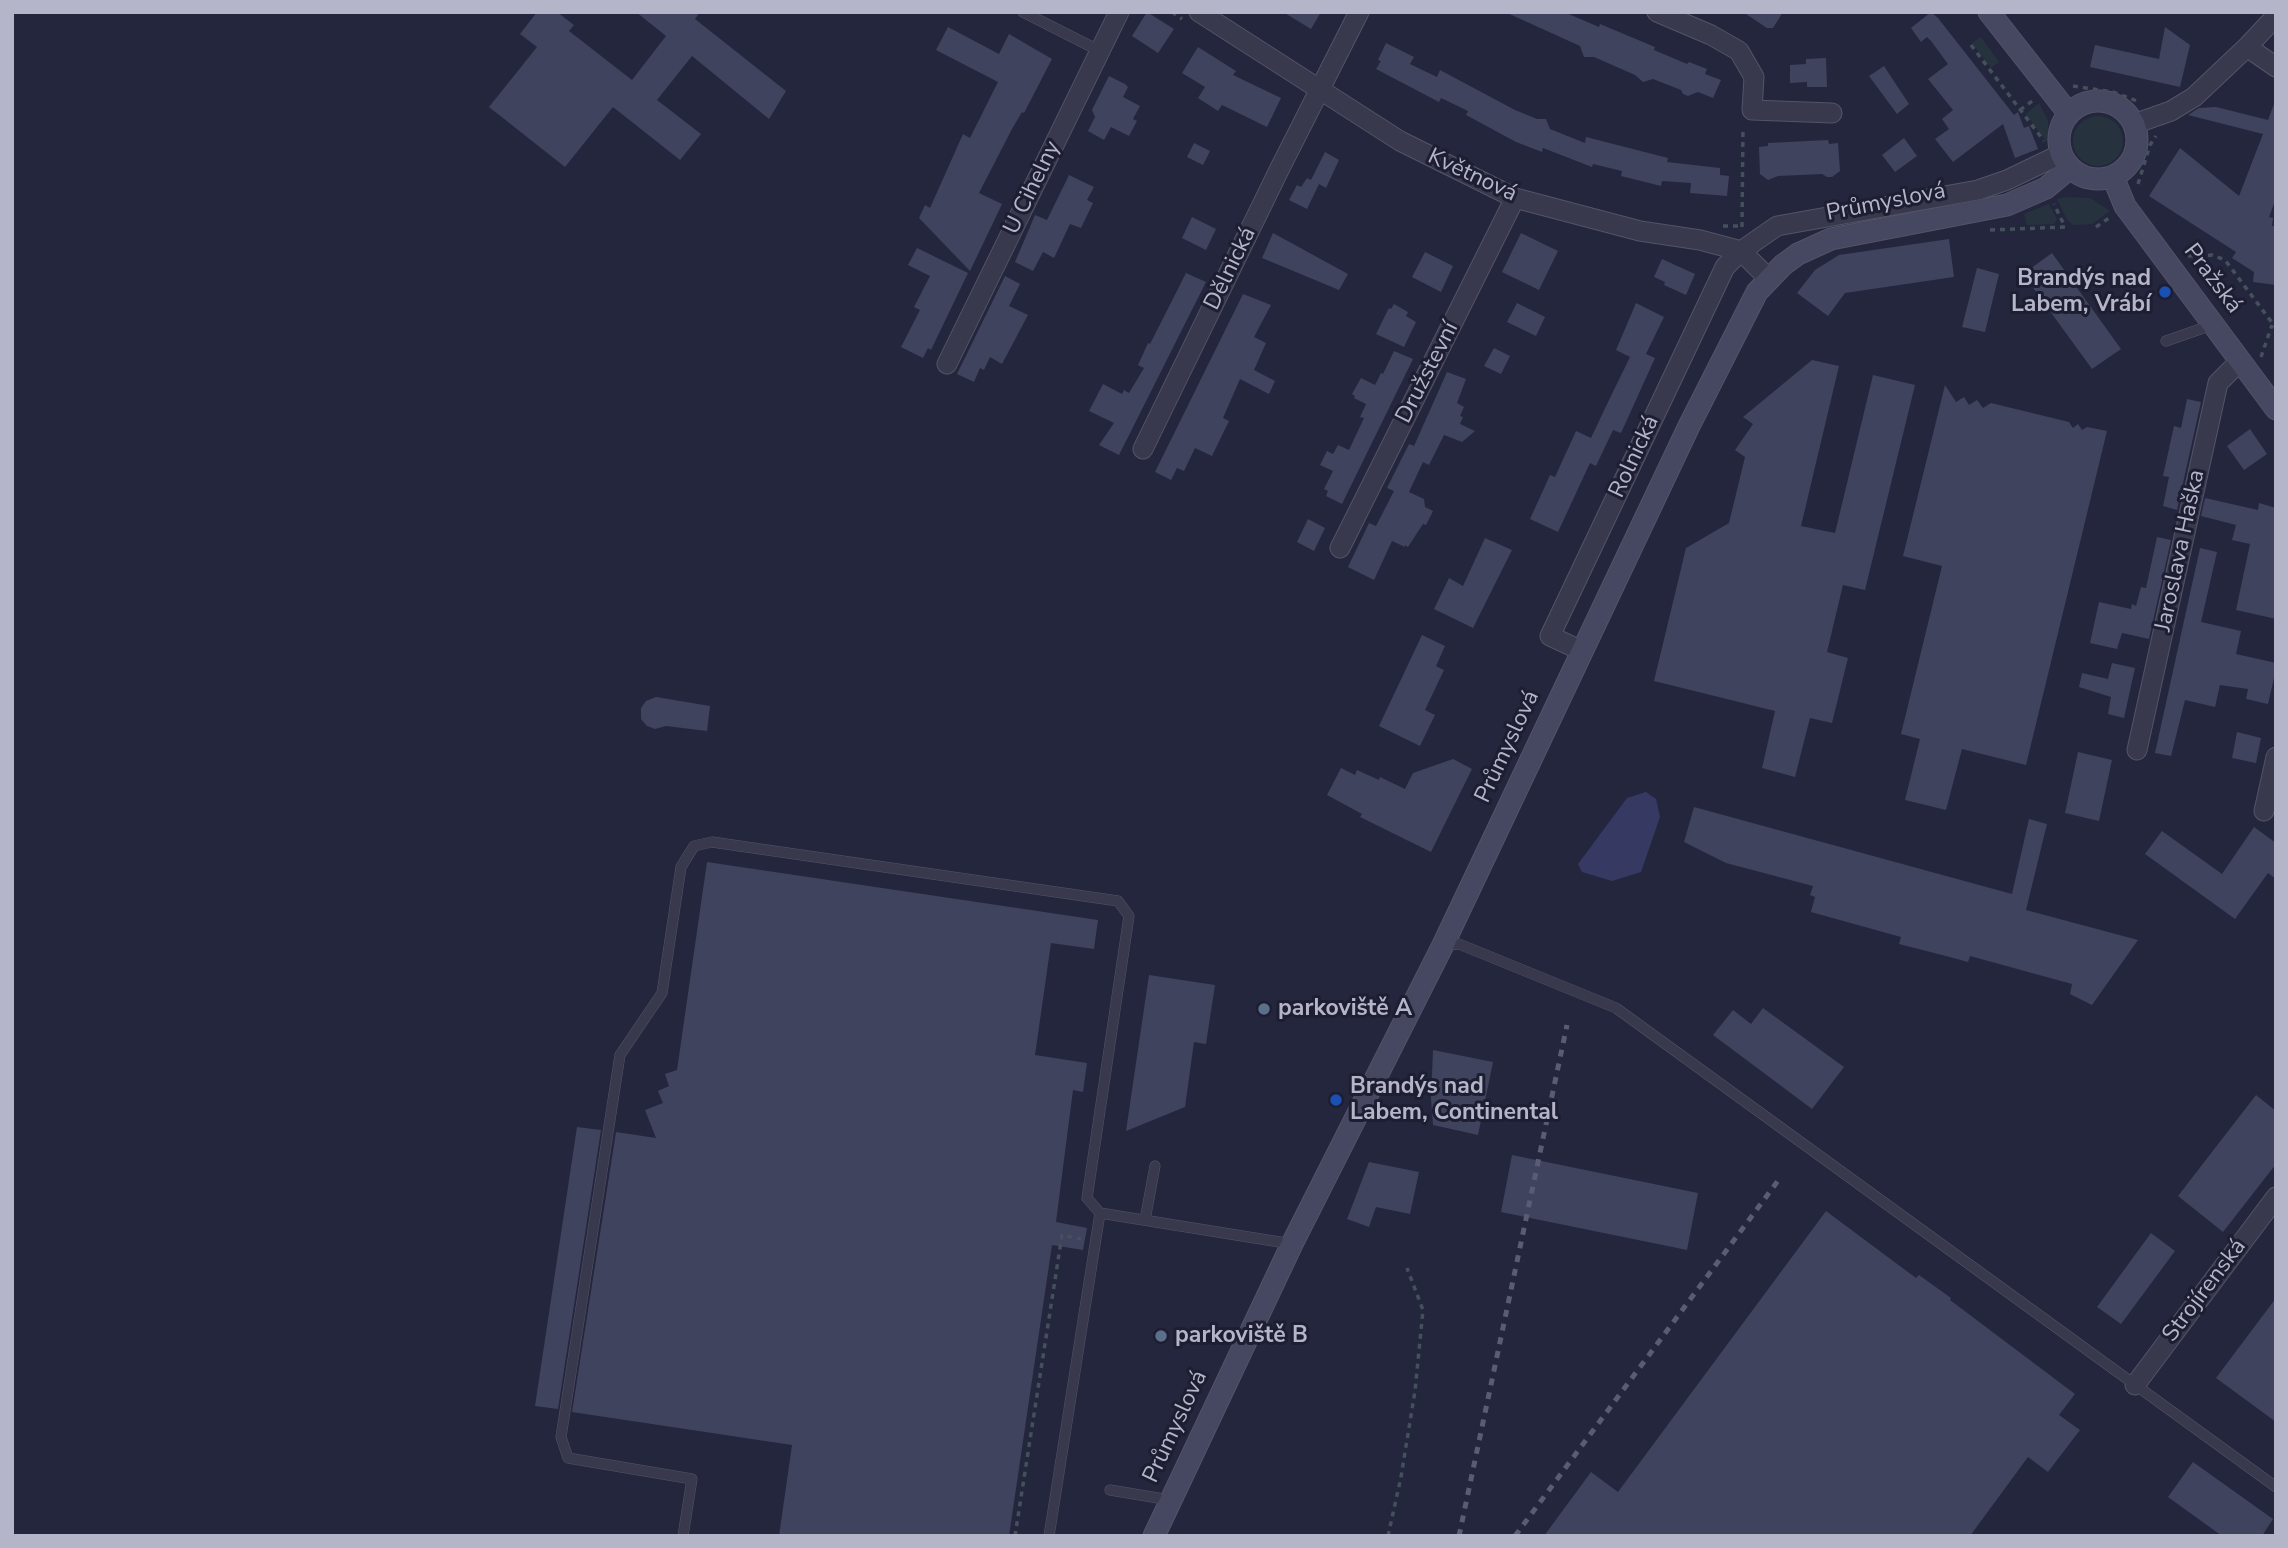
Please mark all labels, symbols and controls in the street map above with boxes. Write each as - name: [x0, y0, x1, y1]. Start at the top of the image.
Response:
- street label: U Cihelny: [999, 137, 1067, 239]
- street label: Květnová: [1423, 143, 1521, 209]
- street label: Průmyslová: [1824, 178, 1948, 228]
- street label: Dělnická: [1199, 223, 1263, 315]
- street label: Pražská: [2177, 239, 2247, 319]
- place label: Brandýs nad Labem, Vrábí: [2011, 265, 2151, 319]
- marker: Brandýs nad Labem, Vrábí: [2157, 284, 2173, 300]
- street label: Družstevní: [1391, 318, 1465, 428]
- street label: Rolnická: [1604, 412, 1666, 502]
- street label: Jaroslava Haška: [2150, 468, 2212, 634]
- street label: Průmyslová: [1470, 686, 1546, 808]
- place label: parkoviště A: [1278, 995, 1412, 1023]
- marker: parkoviště A: [1256, 1001, 1272, 1017]
- place label: Brandýs nad Labem, Continental: [1350, 1073, 1558, 1127]
- marker: Brandýs nad Labem, Continental: [1328, 1092, 1344, 1108]
- street label: Strojírenská: [2157, 1234, 2253, 1348]
- place label: parkoviště B: [1175, 1322, 1308, 1350]
- marker: parkoviště B: [1153, 1328, 1169, 1344]
- street label: Průmyslová: [1138, 1366, 1214, 1488]

